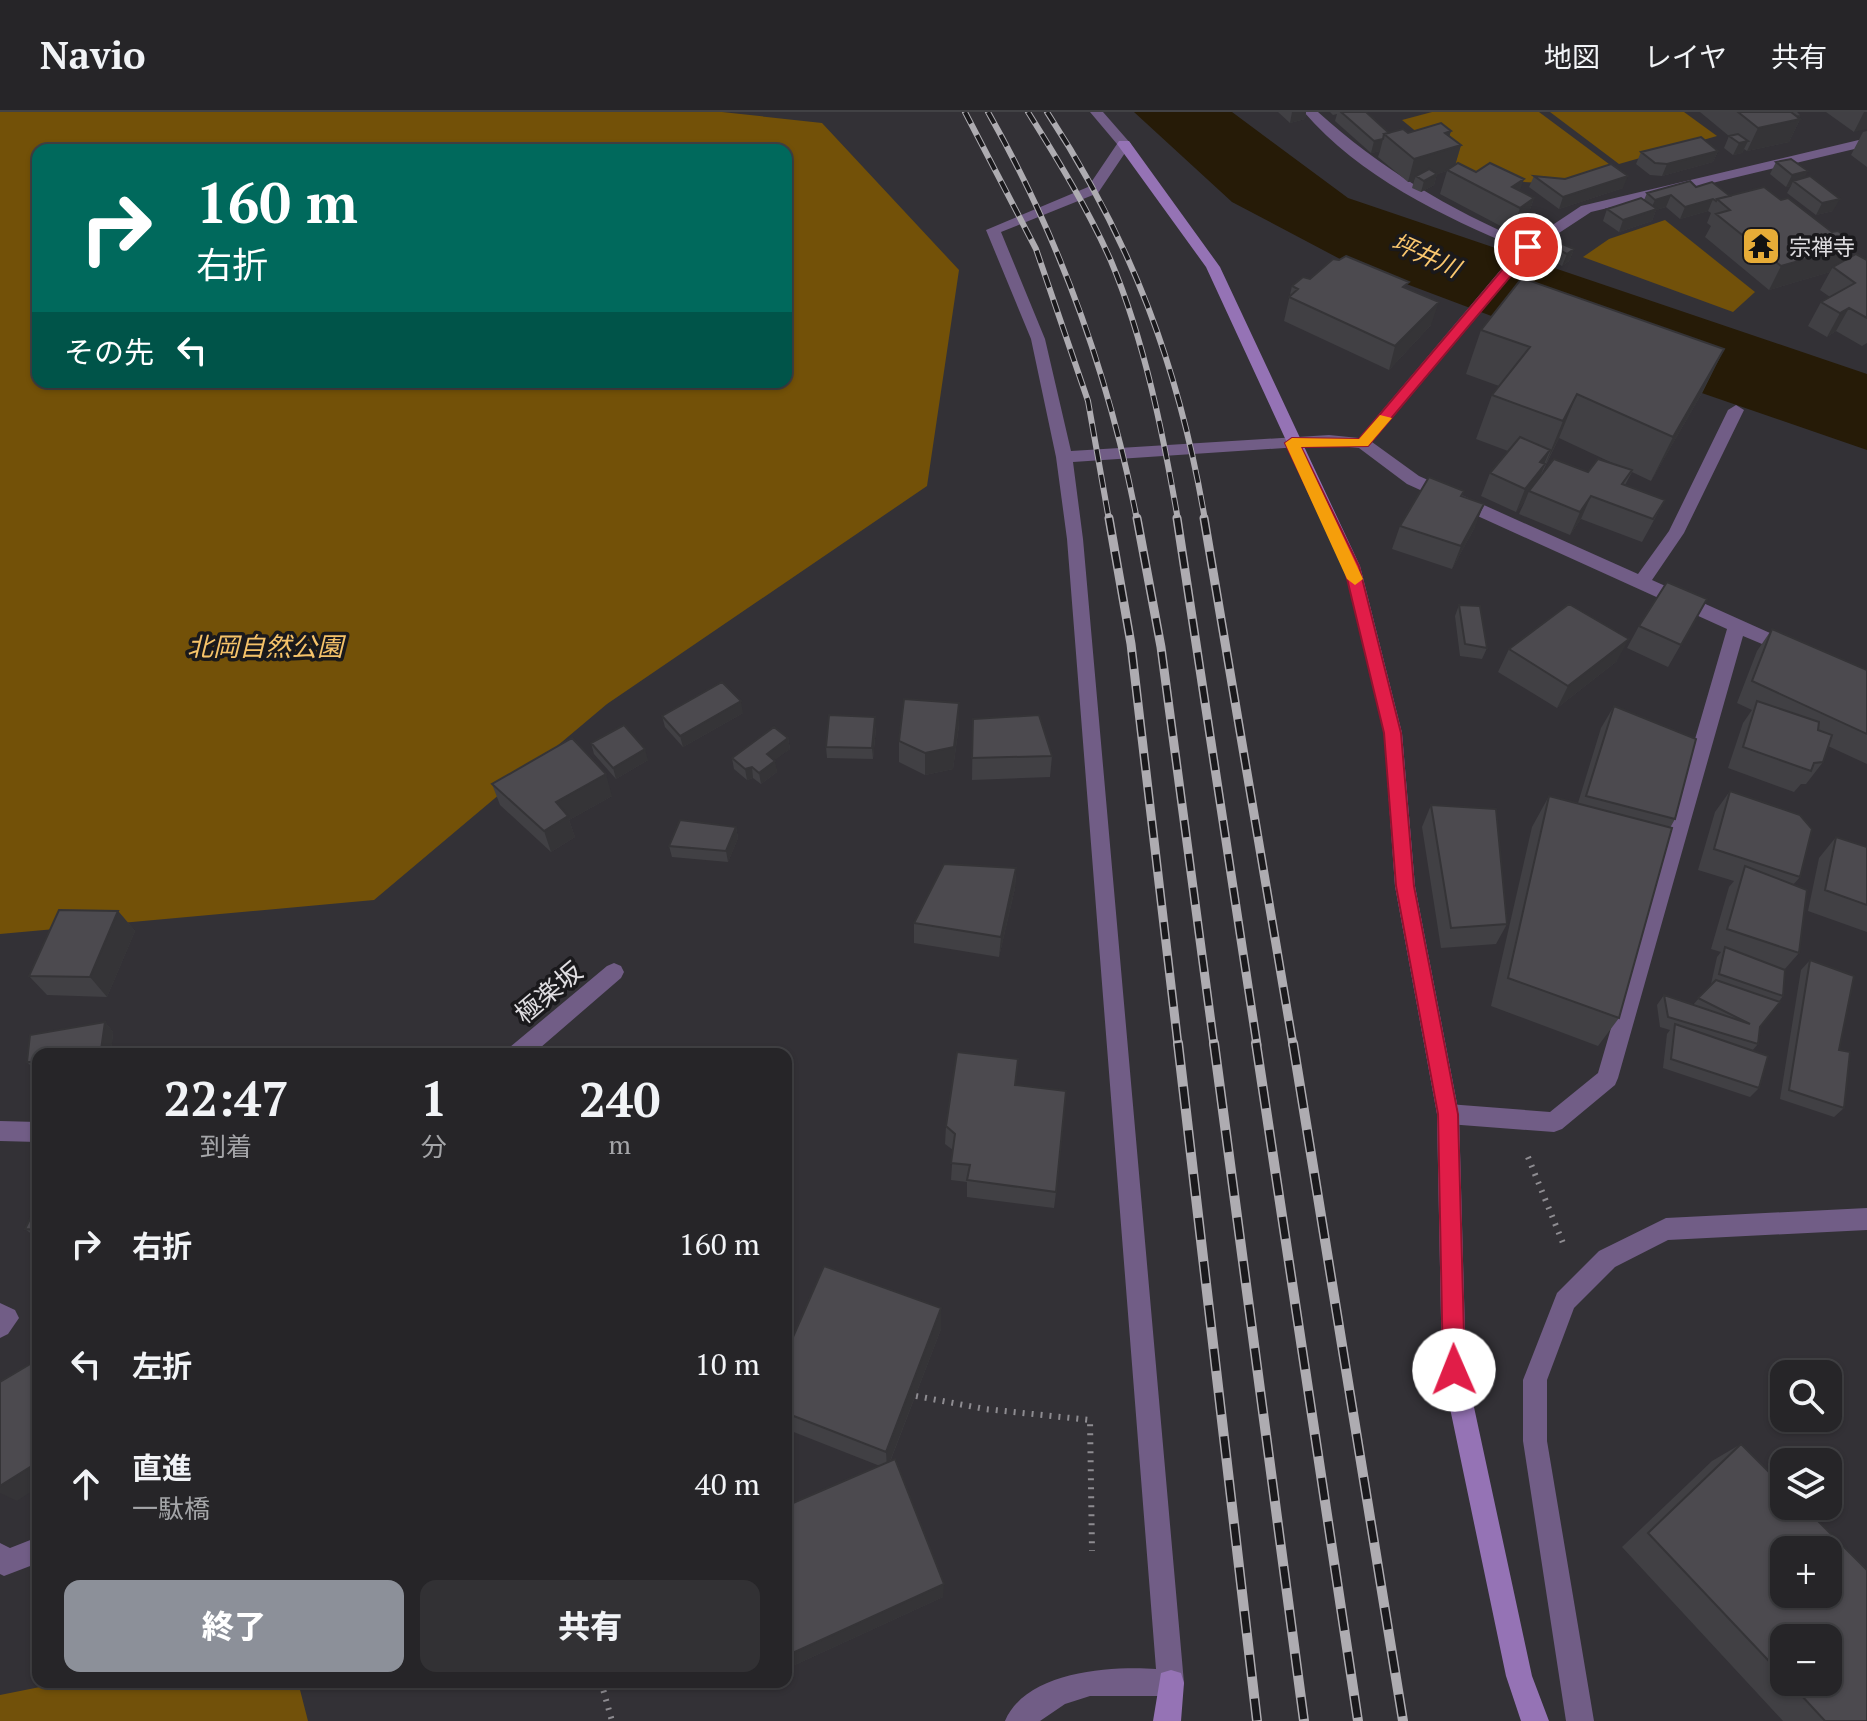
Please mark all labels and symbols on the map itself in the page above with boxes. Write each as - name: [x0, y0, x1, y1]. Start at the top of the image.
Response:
- pin: [1494, 213, 1562, 281]
- temple icon: 宗禅寺: [1740, 225, 1782, 267]
- water label: 坪井川: [1387, 226, 1468, 285]
- place label: 宗禅寺: [1789, 232, 1855, 261]
- park label: 北岡自然公園: [187, 629, 347, 663]
- street label: 極楽坂: [507, 954, 589, 1030]
- position arrow: [1412, 1328, 1496, 1412]

